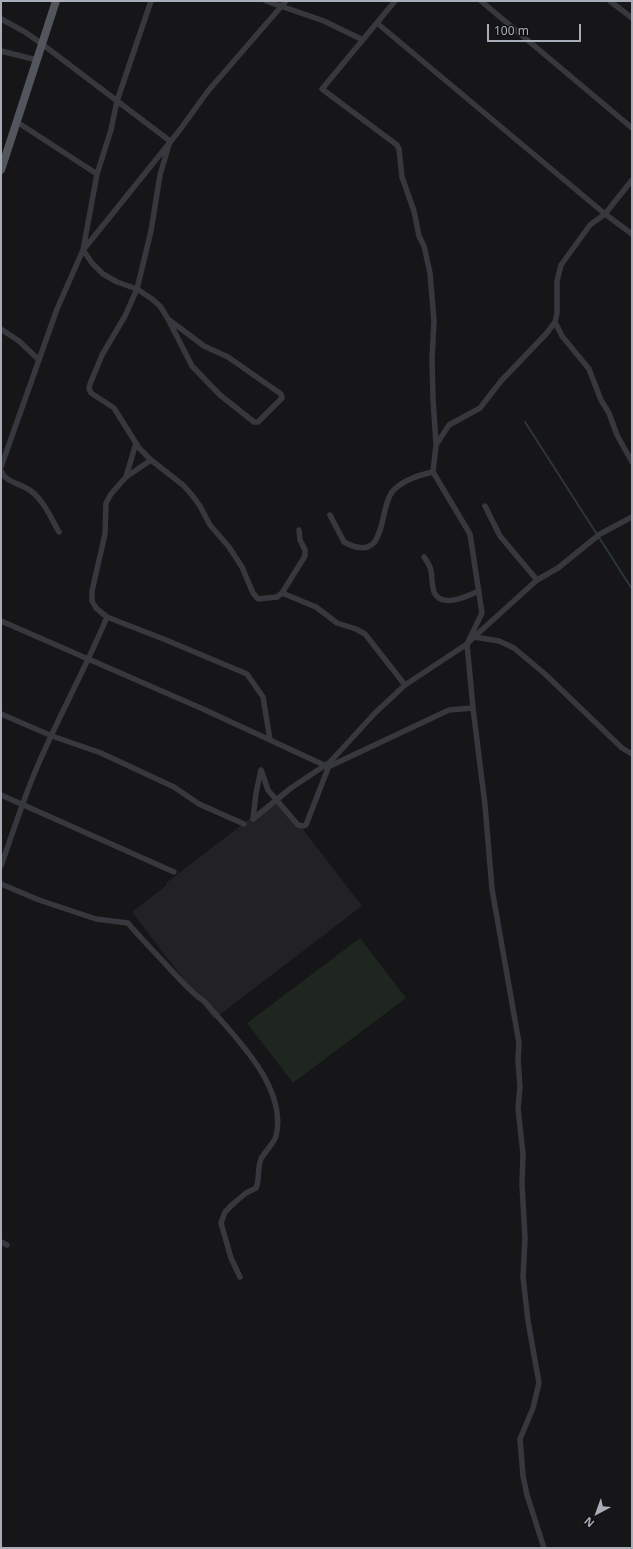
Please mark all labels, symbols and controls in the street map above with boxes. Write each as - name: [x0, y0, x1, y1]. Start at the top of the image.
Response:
- scale bar: [489, 16, 583, 42]
- text: 100 m: [494, 22, 529, 39]
- north arrow: [577, 1493, 617, 1533]
- text: N: [581, 1514, 597, 1531]

